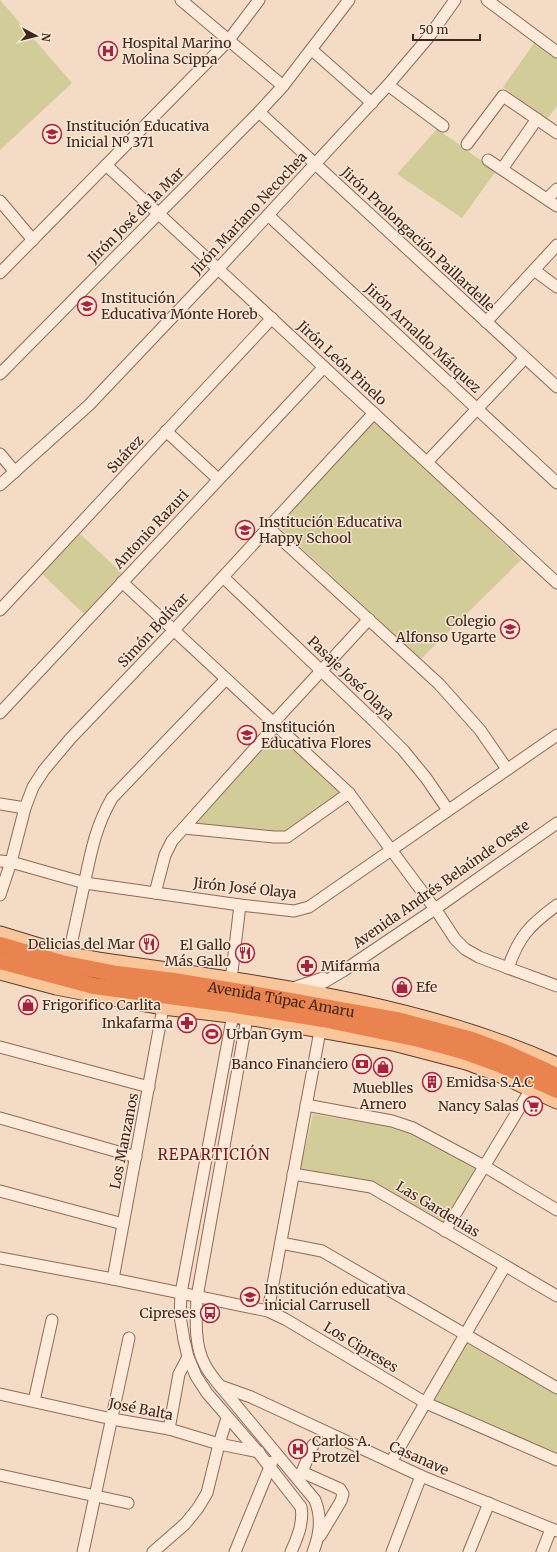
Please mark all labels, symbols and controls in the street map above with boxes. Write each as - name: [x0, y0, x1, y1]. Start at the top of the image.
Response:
- north arrow: [16, 16, 56, 56]
- scale bar: [413, 16, 480, 42]
- text: 50 m: [419, 22, 448, 37]
- text: N: [38, 32, 53, 43]
- place label: Hospital Marino Molina Scippa: [122, 34, 231, 68]
- hospital icon: Hospital Marino Molina Scippa: [97, 40, 119, 62]
- place label: Institución Educativa Inicial Nº 371: [66, 117, 210, 151]
- school or university icon: Institución Educativa Inicial Nº 371: [41, 123, 63, 145]
- street label: Jirón Mariano Necochea: [187, 148, 311, 279]
- street label: Jirón Prolongación Paillardelle: [337, 162, 499, 315]
- street label: Jirón José de la Mar: [83, 163, 188, 268]
- street label: Jirón Arnaldo Márquez: [360, 279, 485, 397]
- place label: Institución Educativa Monte Horeb: [101, 289, 258, 323]
- school or university icon: Institución Educativa Monte Horeb: [76, 295, 98, 317]
- street label: Jirón León Pinelo: [293, 316, 390, 409]
- street label: Suárez: [103, 431, 147, 477]
- street label: Antonio Razuri: [109, 485, 193, 573]
- place label: Institución Educativa Happy School: [259, 513, 403, 547]
- school or university icon: Institución Educativa Happy School: [234, 519, 256, 541]
- street label: Simón Bolívar: [114, 589, 192, 671]
- place label: Colegio Alfonso Ugarte: [395, 612, 496, 646]
- school or university icon: Colegio Alfonso Ugarte: [499, 618, 521, 640]
- street label: Pasaje José Olaya: [304, 632, 398, 724]
- place label: Institución Educativa Flores: [261, 718, 371, 752]
- school or university icon: Institución Educativa Flores: [236, 724, 258, 746]
- street label: Avenida Andrés Belaúnde Oeste: [348, 816, 533, 953]
- street label: Jirón José Olaya: [192, 874, 298, 902]
- restaurant icon: Delicias del Mar: [138, 933, 160, 955]
- place label: Delicias del Mar: [28, 935, 135, 953]
- place label: El Gallo Más Gallo: [165, 936, 231, 970]
- restaurant icon: El Gallo Más Gallo: [234, 942, 256, 964]
- pharmacy icon: Mifarma: [296, 955, 318, 977]
- place label: Mifarma: [321, 957, 380, 975]
- shop icon: Efe: [391, 976, 413, 998]
- street label: Avenida Túpac Amaru: [206, 978, 356, 1021]
- place label: Efe: [416, 978, 437, 996]
- shop icon: Frigorifico Carlita: [17, 994, 39, 1016]
- place label: Frigorifico Carlita: [42, 996, 161, 1014]
- pharmacy icon: Inkafarma: [176, 1012, 198, 1034]
- place label: Inkafarma: [102, 1014, 173, 1032]
- sports icon: Urban Gym: [201, 1023, 223, 1045]
- place label: Urban Gym: [226, 1025, 303, 1043]
- bank icon: Banco Financiero: [351, 1053, 373, 1075]
- place label: Banco Financiero: [231, 1055, 348, 1073]
- shop icon: Mueblles Arnero: [372, 1056, 394, 1078]
- building icon: Emidsa S.A.C: [421, 1071, 443, 1093]
- place label: Emidsa S.A.C: [446, 1073, 534, 1091]
- place label: Mueblles Arnero: [353, 1079, 413, 1113]
- street label: Los Manzanos: [106, 1091, 142, 1191]
- supermarket icon: Nancy Salas: [522, 1095, 544, 1117]
- place label: Nancy Salas: [438, 1097, 519, 1115]
- district label: REPARTICIÓN: [157, 1144, 271, 1164]
- street label: Las Gardenias: [393, 1177, 483, 1241]
- place label: Institución educativa inicial Carrusell: [264, 1280, 406, 1314]
- school or university icon: Institución educativa inicial Carrusell: [239, 1286, 261, 1308]
- bus stop icon: Cipreses: [199, 1302, 221, 1324]
- place label: Cipreses: [140, 1304, 196, 1322]
- street label: Los Cipreses: [321, 1318, 402, 1376]
- street label: José Balta: [106, 1394, 175, 1424]
- place label: Carlos A. Protzel: [312, 1432, 371, 1466]
- street label: Casanave: [386, 1437, 452, 1479]
- hospital icon: Carlos A. Protzel: [287, 1438, 309, 1460]

